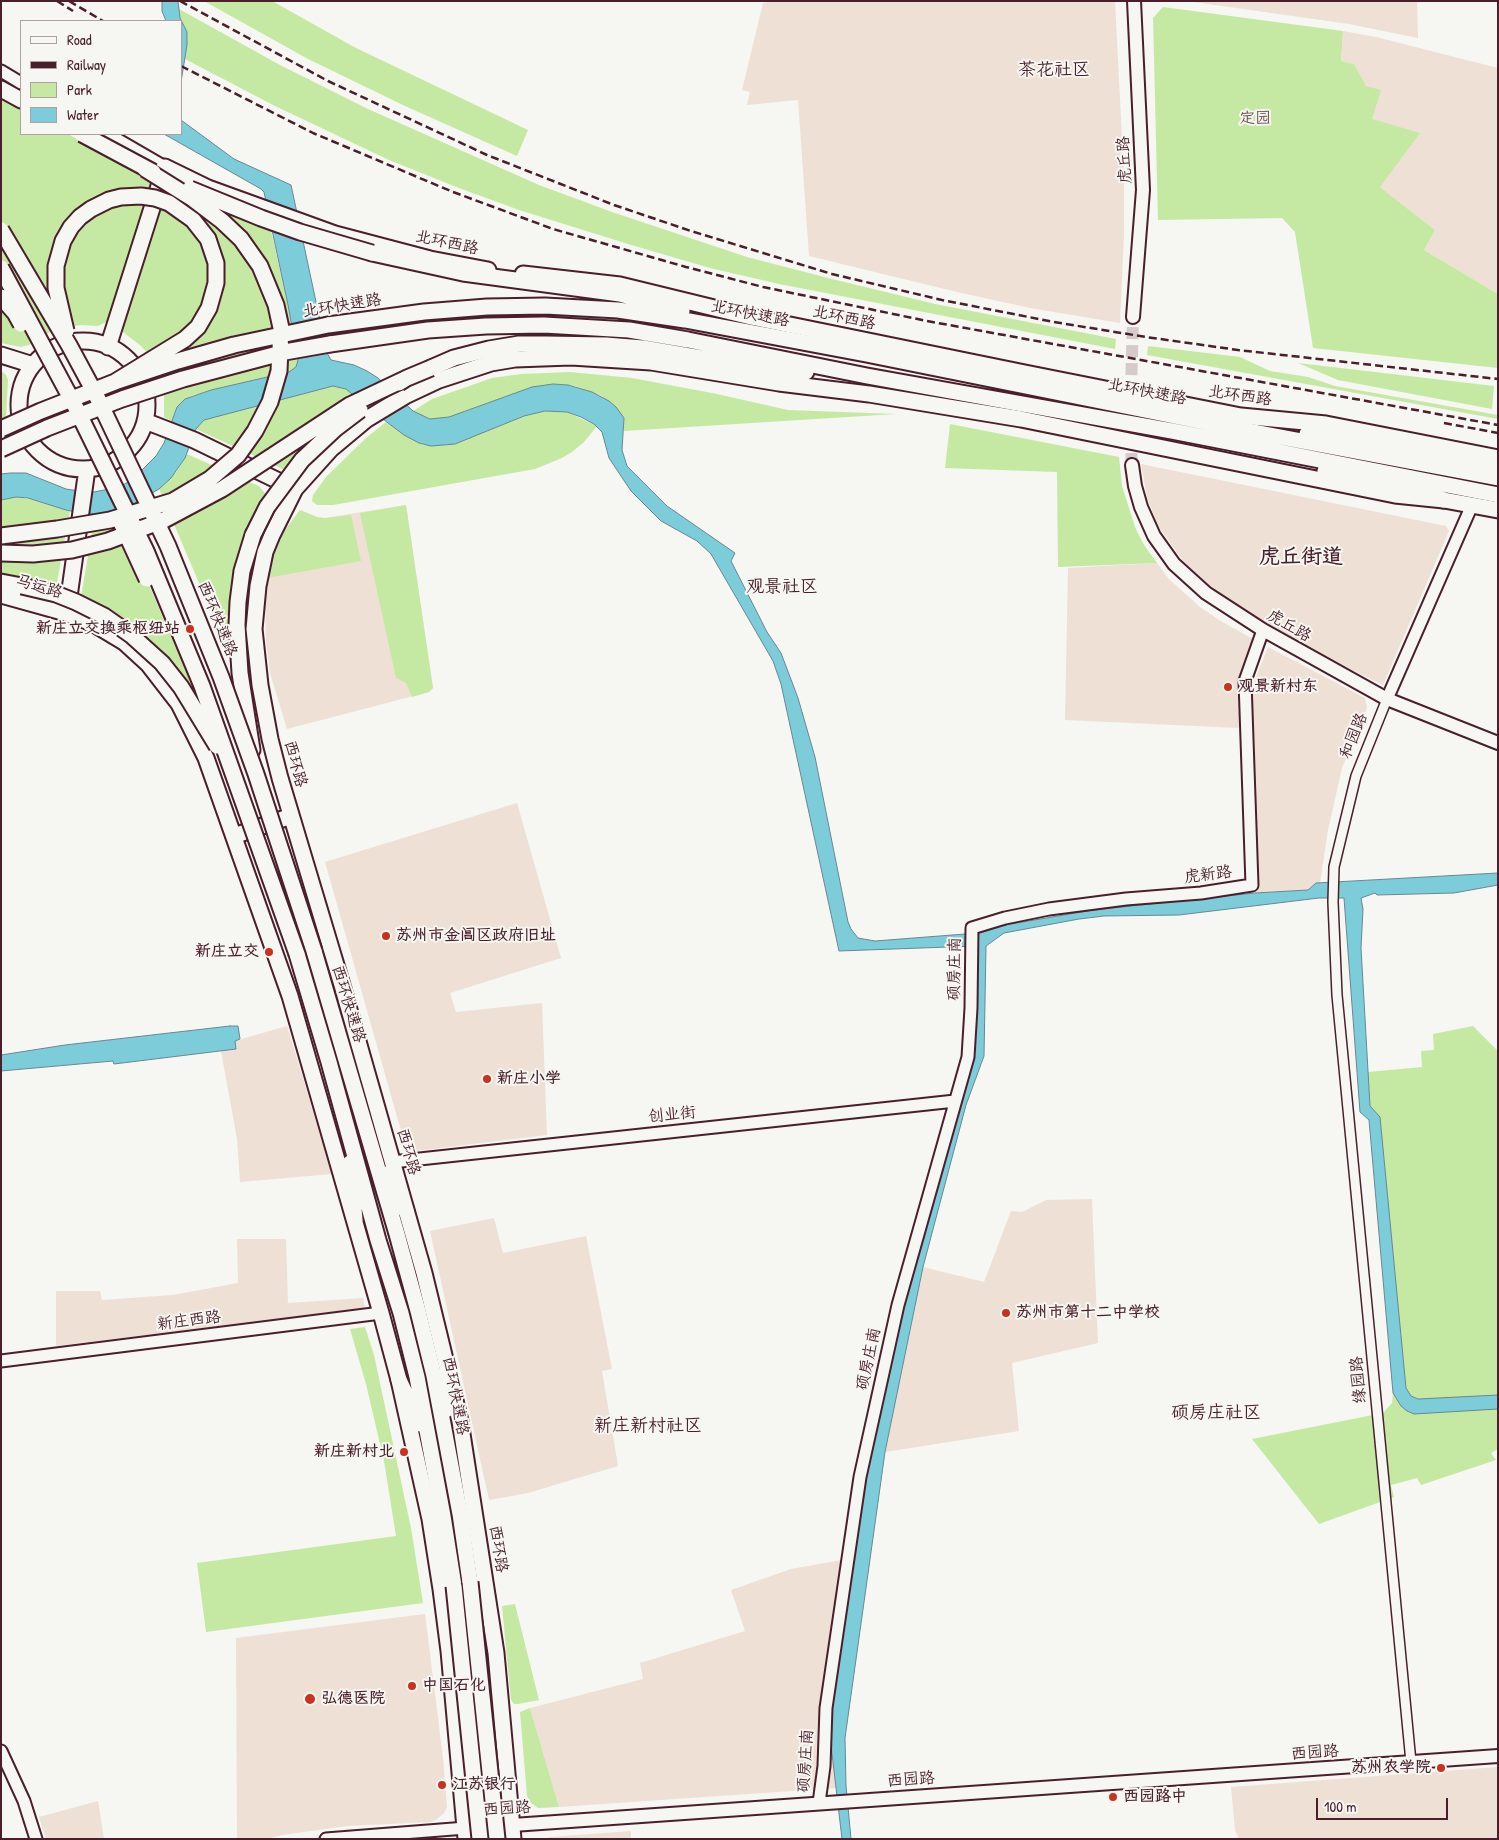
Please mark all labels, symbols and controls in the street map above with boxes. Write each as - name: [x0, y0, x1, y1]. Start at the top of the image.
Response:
- legend: [20, 20, 182, 135]
- text: Road: [67, 29, 92, 50]
- text: Railway: [67, 54, 106, 75]
- district label: 茶花社区: [1018, 59, 1090, 81]
- text: Park: [67, 79, 92, 100]
- text: Water: [67, 104, 99, 125]
- park label: 定园: [1239, 109, 1271, 129]
- street label: 虎丘路: [1114, 136, 1136, 184]
- street label: 北环西路: [414, 227, 480, 259]
- street label: 北环快速路: [301, 290, 383, 322]
- street label: 北环快速路: [709, 297, 791, 331]
- street label: 北环西路: [811, 302, 877, 334]
- street label: 北环快速路: [1106, 375, 1188, 409]
- street label: 北环西路: [1207, 382, 1273, 410]
- district label: 虎丘街道: [1259, 544, 1343, 570]
- street label: 马运路: [13, 571, 65, 603]
- district label: 观景社区: [746, 576, 818, 598]
- street label: 西环快速路: [193, 578, 241, 660]
- street label: 虎丘路: [1263, 606, 1315, 646]
- place label: 新庄立交换乘枢纽站: [36, 619, 180, 639]
- marker: 新庄立交换乘枢纽站: [184, 623, 196, 635]
- place label: 观景新村东: [1238, 677, 1318, 697]
- marker: 观景新村东: [1222, 681, 1234, 693]
- street label: 和园路: [1336, 710, 1372, 762]
- street label: 西环路: [280, 738, 310, 790]
- street label: 虎新路: [1183, 863, 1233, 887]
- place label: 苏州市金阊区政府旧址: [396, 926, 556, 946]
- marker: 苏州市金阊区政府旧址: [380, 930, 392, 942]
- street label: 硕房庄南: [945, 937, 965, 1001]
- place label: 新庄立交: [195, 942, 259, 962]
- marker: 新庄立交: [263, 946, 275, 958]
- street label: 西环快速路: [327, 963, 369, 1045]
- place label: 新庄小学: [497, 1069, 561, 1089]
- marker: 新庄小学: [481, 1073, 493, 1085]
- street label: 创业街: [647, 1103, 697, 1127]
- street label: 西环路: [392, 1126, 424, 1178]
- place label: 苏州市第十二中学校: [1016, 1303, 1160, 1323]
- marker: 苏州市第十二中学校: [1000, 1307, 1012, 1319]
- street label: 新庄西路: [156, 1308, 222, 1334]
- street label: 硕房庄南: [853, 1326, 885, 1392]
- street label: 西环快速路: [438, 1355, 472, 1437]
- street label: 缘园路: [1347, 1355, 1371, 1405]
- district label: 硕房庄社区: [1171, 1402, 1261, 1424]
- district label: 新庄新村社区: [594, 1415, 702, 1437]
- place label: 新庄新村北: [314, 1442, 394, 1462]
- marker: 新庄新村北: [398, 1446, 410, 1458]
- street label: 西环路: [485, 1524, 511, 1574]
- place label: 中国石化: [422, 1676, 486, 1696]
- marker: 中国石化: [406, 1680, 418, 1692]
- place label: 弘德医院: [321, 1689, 385, 1709]
- marker: 弘德医院: [303, 1692, 317, 1706]
- street label: 硕房庄南: [794, 1728, 818, 1794]
- street label: 西园路: [1290, 1742, 1340, 1764]
- place label: 苏州农学院: [1351, 1758, 1431, 1778]
- marker: 苏州农学院: [1435, 1762, 1447, 1774]
- street label: 西园路: [886, 1769, 936, 1791]
- place label: 江苏银行: [452, 1775, 516, 1795]
- marker: 江苏银行: [436, 1779, 448, 1791]
- place label: 西园路中: [1123, 1787, 1187, 1807]
- scale bar: [1319, 1788, 1452, 1820]
- marker: 西园路中: [1107, 1791, 1119, 1803]
- text: 100 m: [1324, 1796, 1357, 1817]
- street label: 西园路: [482, 1798, 532, 1820]

